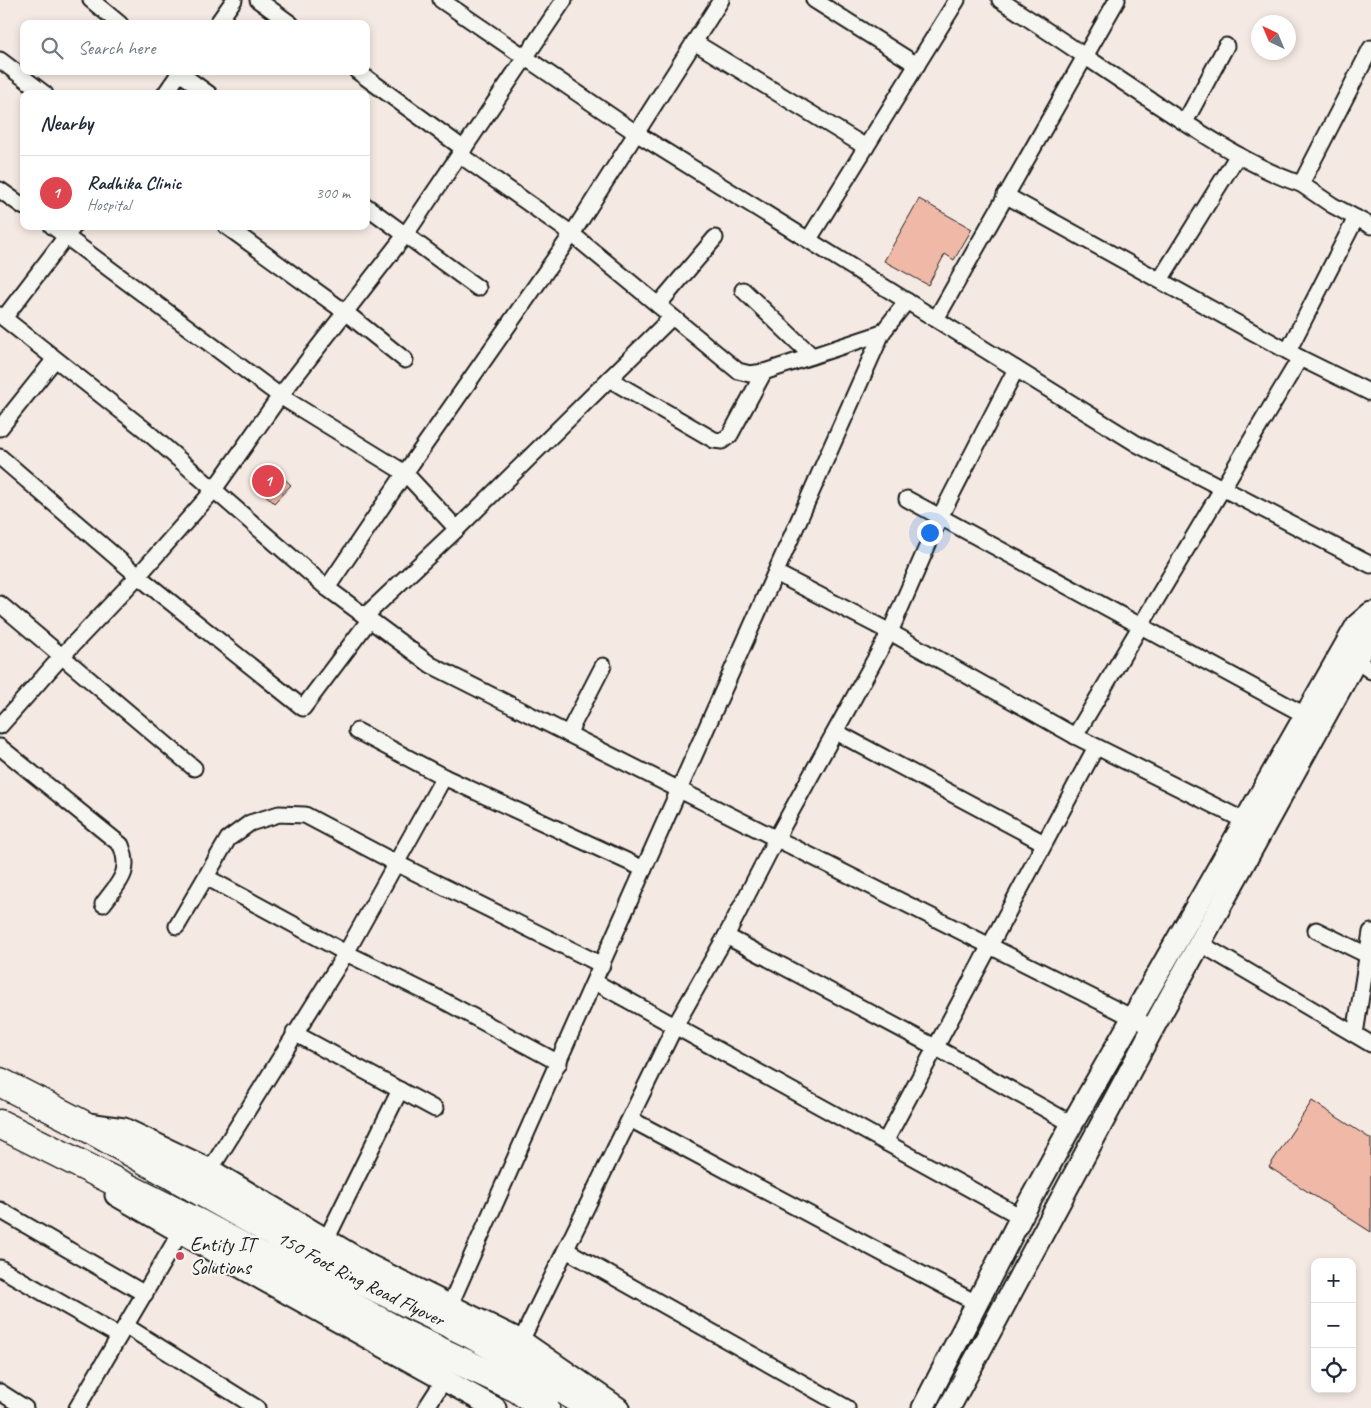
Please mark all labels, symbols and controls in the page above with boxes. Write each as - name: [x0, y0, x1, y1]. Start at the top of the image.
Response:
- north arrow: [1251, 15, 1296, 60]
- search box: [20, 20, 370, 75]
- icon: search: [38, 34, 66, 62]
- text: Search here: [78, 36, 155, 60]
- text: Nearby: [40, 110, 93, 136]
- text: Radhika Clinic: [87, 171, 181, 195]
- text: 1: [52, 183, 60, 203]
- text: 300 m: [316, 183, 350, 203]
- text: Hospital: [87, 195, 131, 215]
- pin: 1: [252, 462, 284, 500]
- your location: [917, 520, 943, 546]
- street label: 150 Foot Ring Road Flyover: [273, 1225, 450, 1333]
- place label: Entity IT Solutions: [190, 1232, 259, 1280]
- marker: Entity IT Solutions: [174, 1250, 186, 1262]
- map controls: [1311, 1258, 1356, 1393]
- button: +: [1311, 1258, 1356, 1303]
- button: −: [1311, 1303, 1356, 1348]
- button: locate: [1311, 1348, 1356, 1393]

